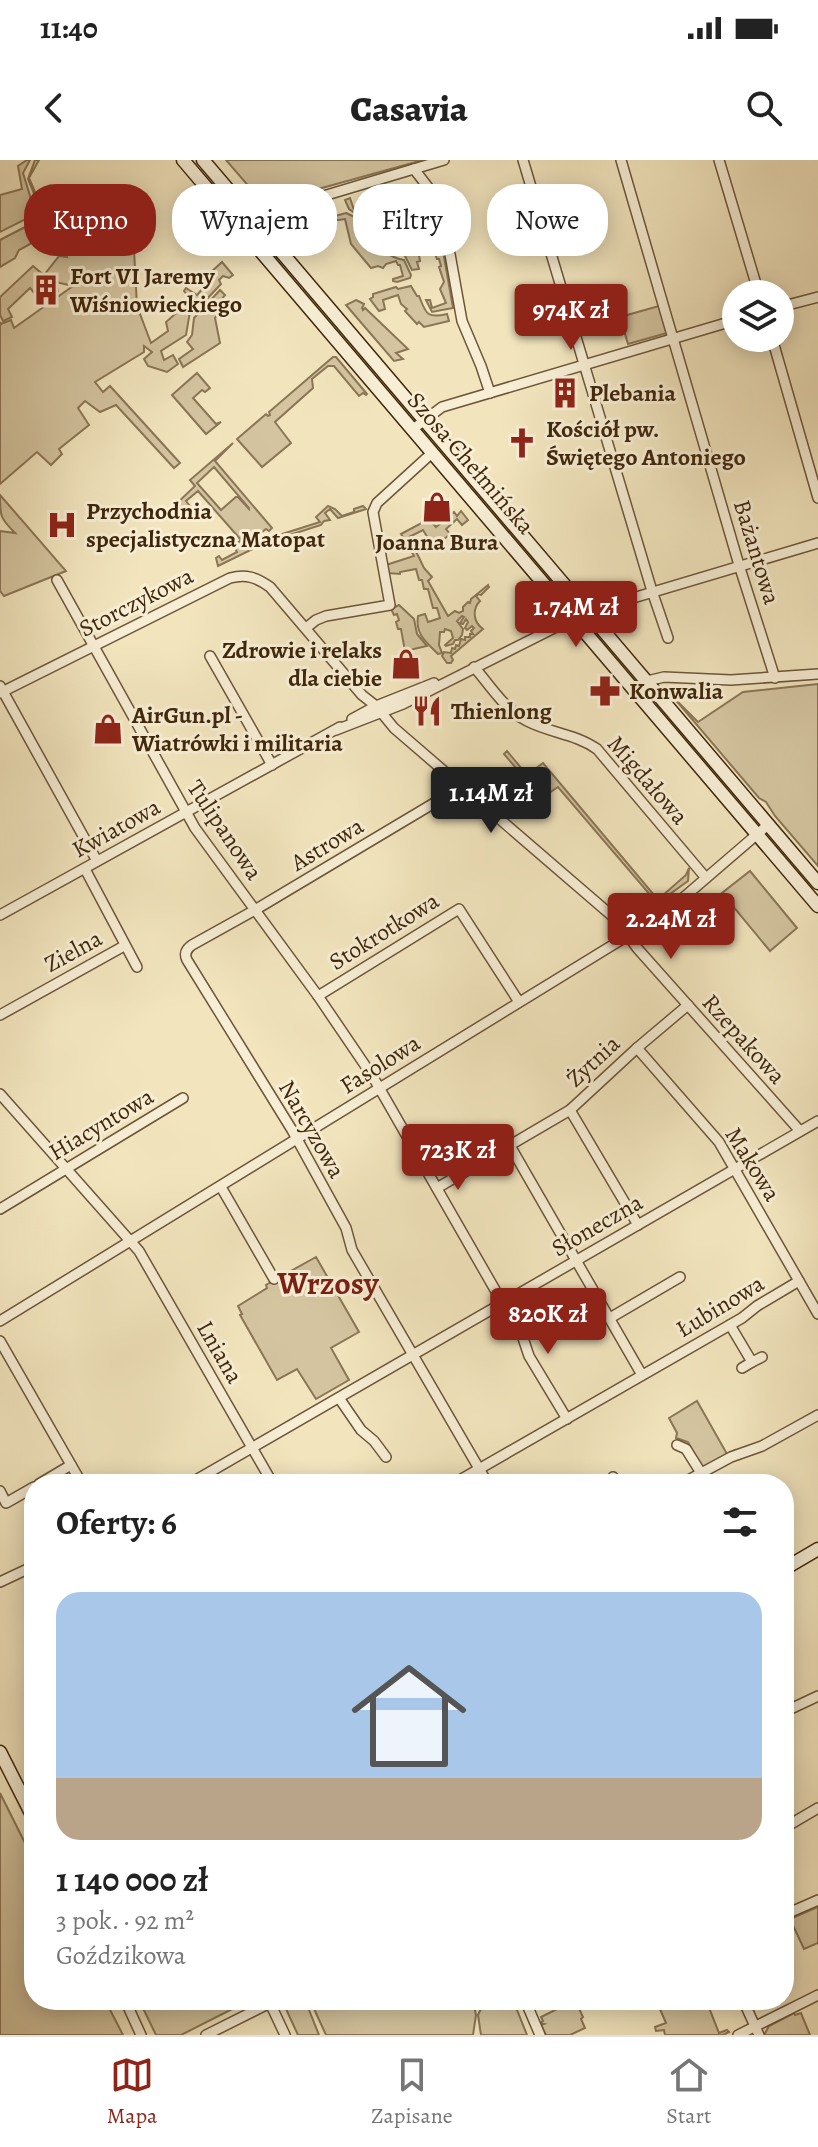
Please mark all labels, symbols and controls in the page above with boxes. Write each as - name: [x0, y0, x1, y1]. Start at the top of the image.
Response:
- text: 11:40: [40, 8, 98, 48]
- text: Casavia: [350, 84, 468, 133]
- icon: back: [32, 86, 76, 130]
- icon: search: [742, 86, 786, 130]
- chip: Kupno: [24, 184, 156, 256]
- chip: Wynajem: [172, 184, 337, 256]
- chip: Filtry: [353, 184, 471, 256]
- chip: Nowe: [487, 184, 608, 256]
- place label: Fort VI Jaremy Wiśniowieckiego: [69, 260, 242, 320]
- building icon: Fort VI Jaremy Wiśniowieckiego: [29, 273, 63, 307]
- map controls: [722, 280, 794, 352]
- button: layers: [722, 280, 794, 352]
- pin: 974K zł: [497, 284, 645, 352]
- text: 974K zł: [533, 292, 609, 327]
- building icon: Plebania: [548, 376, 582, 410]
- place label: Plebania: [589, 377, 677, 409]
- street label: Szosa Chełmińska: [400, 385, 542, 542]
- place label: Kościół pw. Świętego Antoniego: [546, 413, 746, 473]
- church icon: Kościół pw. Świętego Antoniego: [505, 426, 539, 460]
- shop icon: Joanna Bura: [420, 490, 454, 524]
- place label: Przychodnia specjalistyczna Matopat: [86, 495, 325, 555]
- street label: Bażantowa: [726, 496, 788, 609]
- hospital icon: Przychodnia specjalistyczna Matopat: [45, 508, 79, 542]
- place label: Joanna Bura: [375, 526, 499, 558]
- street label: Storczykowa: [73, 559, 199, 644]
- pin: 1.74M zł: [493, 581, 659, 649]
- text: 1.74M zł: [533, 589, 619, 624]
- place label: Zdrowie i relaks dla ciebie: [222, 634, 382, 694]
- shop icon: Zdrowie i relaks dla ciebie: [389, 647, 423, 681]
- pharmacy icon: Konwalia: [588, 674, 622, 708]
- place label: Konwalia: [629, 675, 724, 707]
- restaurant icon: Thienlong: [410, 694, 444, 728]
- place label: Thienlong: [451, 695, 552, 727]
- place label: AirGun.pl - Wiatrówki i militaria: [131, 699, 343, 759]
- shop icon: AirGun.pl - Wiatrówki i militaria: [91, 712, 125, 746]
- street label: Migdałowa: [600, 728, 696, 832]
- pin: 1.14M zł: [408, 767, 574, 835]
- street label: Tulipanowa: [180, 774, 271, 887]
- text: 1.14M zł: [449, 775, 533, 810]
- street label: Kwiatowa: [66, 790, 167, 865]
- street label: Astrowa: [284, 809, 370, 879]
- street label: Stokrotkowa: [323, 884, 446, 977]
- pin: 2.24M zł: [588, 893, 754, 961]
- text: 2.24M zł: [626, 901, 716, 936]
- street label: Zielna: [38, 922, 108, 980]
- street label: Rzepakowa: [695, 987, 794, 1092]
- street label: Fasolowa: [334, 1026, 427, 1101]
- street label: Żytnia: [559, 1027, 627, 1094]
- street label: Narcyzowa: [271, 1074, 353, 1185]
- street label: Hiacyntowa: [43, 1080, 160, 1168]
- street label: Makowa: [718, 1121, 789, 1208]
- pin: 723K zł: [384, 1124, 532, 1192]
- text: 723K zł: [420, 1132, 496, 1167]
- street label: Słoneczna: [546, 1186, 649, 1264]
- district label: Wrzosy: [276, 1261, 380, 1305]
- street label: Łubinowa: [670, 1267, 771, 1345]
- pin: 820K zł: [474, 1288, 622, 1356]
- text: 820K zł: [508, 1296, 588, 1331]
- street label: Lniana: [189, 1315, 251, 1390]
- text: Oferty: 6: [56, 1499, 177, 1546]
- icon: filters: [718, 1500, 762, 1544]
- icon: home: [337, 1644, 481, 1788]
- text: 1 140 000 zł: [56, 1856, 208, 1903]
- text: 3 pok. · 92 m²: [56, 1903, 194, 1938]
- text: Goździkowa: [56, 1938, 186, 1973]
- tab: Mapa: [107, 2053, 157, 2131]
- tab: Zapisane: [371, 2053, 453, 2131]
- tab: Start: [666, 2053, 711, 2131]

